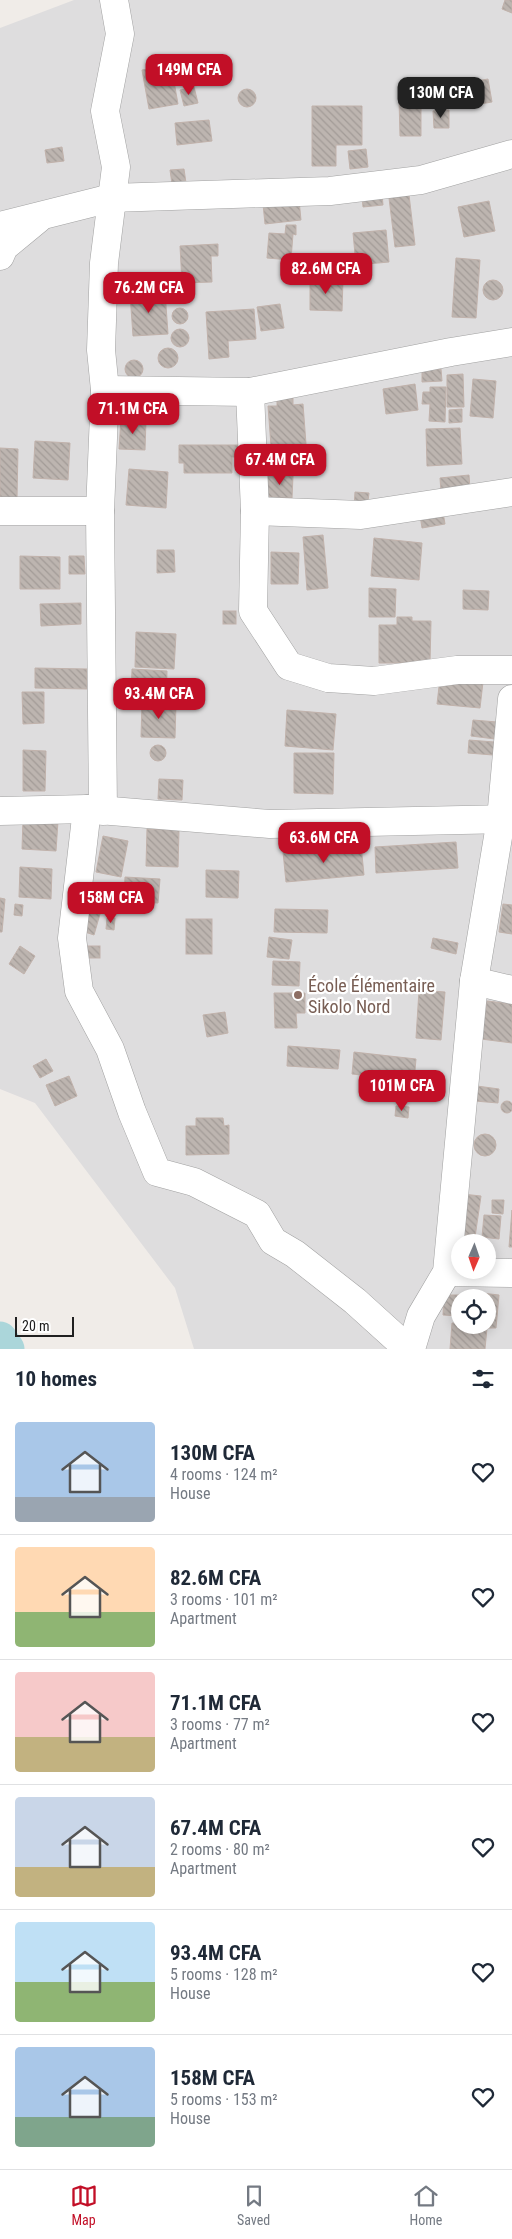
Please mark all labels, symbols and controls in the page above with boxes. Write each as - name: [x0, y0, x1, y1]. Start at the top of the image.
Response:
- pin: 149M CFA: [137, 54, 241, 96]
- text: 149M CFA: [157, 60, 221, 79]
- pin: 130M CFA: [389, 76, 493, 119]
- text: 130M CFA: [409, 83, 473, 102]
- pin: 82.6M CFA: [269, 252, 383, 295]
- text: 82.6M CFA: [291, 259, 361, 278]
- pin: 76.2M CFA: [92, 272, 206, 314]
- text: 76.2M CFA: [114, 278, 184, 297]
- pin: 71.1M CFA: [76, 392, 190, 435]
- text: 71.1M CFA: [98, 399, 168, 418]
- pin: 67.4M CFA: [223, 444, 337, 486]
- text: 67.4M CFA: [245, 450, 315, 469]
- pin: 93.4M CFA: [102, 678, 216, 720]
- text: 93.4M CFA: [124, 684, 194, 703]
- pin: 63.6M CFA: [267, 822, 381, 864]
- text: 63.6M CFA: [289, 828, 359, 847]
- pin: 158M CFA: [59, 882, 163, 924]
- text: 158M CFA: [79, 888, 143, 907]
- place label: École Élémentaire Sikolo Nord: [308, 975, 435, 1017]
- marker: École Élémentaire Sikolo Nord: [292, 989, 304, 1001]
- pin: 101M CFA: [350, 1070, 454, 1112]
- text: 101M CFA: [370, 1076, 434, 1095]
- north arrow: [451, 1234, 496, 1279]
- map controls: [451, 1234, 496, 1334]
- button: locate: [451, 1289, 496, 1334]
- scale bar: [15, 1314, 74, 1337]
- text: 20 m: [22, 1318, 50, 1334]
- icon: filters: [469, 1365, 497, 1393]
- text: 10 homes: [15, 1367, 97, 1391]
- text: 130M CFA: [170, 1441, 255, 1465]
- icon: home: [55, 1442, 115, 1502]
- icon: heart: [469, 1458, 497, 1486]
- text: 4 rooms · 124 m²: [170, 1465, 278, 1484]
- text: House: [170, 1484, 210, 1503]
- text: 82.6M CFA: [170, 1566, 261, 1590]
- icon: home: [55, 1567, 115, 1627]
- icon: heart: [469, 1583, 497, 1611]
- text: 3 rooms · 101 m²: [170, 1590, 278, 1609]
- text: Apartment: [170, 1609, 237, 1628]
- text: 71.1M CFA: [170, 1691, 261, 1715]
- icon: home: [55, 1692, 115, 1752]
- icon: heart: [469, 1708, 497, 1736]
- text: 3 rooms · 77 m²: [170, 1715, 270, 1734]
- text: Apartment: [170, 1734, 237, 1753]
- text: 67.4M CFA: [170, 1816, 261, 1840]
- icon: home: [55, 1817, 115, 1877]
- icon: heart: [469, 1833, 497, 1861]
- text: 2 rooms · 80 m²: [170, 1840, 270, 1859]
- text: Apartment: [170, 1859, 237, 1878]
- text: 93.4M CFA: [170, 1941, 261, 1965]
- icon: home: [55, 1942, 115, 2002]
- icon: heart: [469, 1958, 497, 1986]
- text: 5 rooms · 128 m²: [170, 1965, 278, 1984]
- text: House: [170, 1984, 210, 2003]
- text: 158M CFA: [170, 2066, 255, 2090]
- icon: home: [55, 2067, 115, 2127]
- icon: heart: [469, 2083, 497, 2111]
- text: 5 rooms · 153 m²: [170, 2090, 278, 2109]
- text: House: [170, 2109, 210, 2128]
- tab: Map: [70, 2182, 98, 2228]
- tab: Saved: [237, 2182, 270, 2228]
- tab: Home: [410, 2182, 442, 2228]

